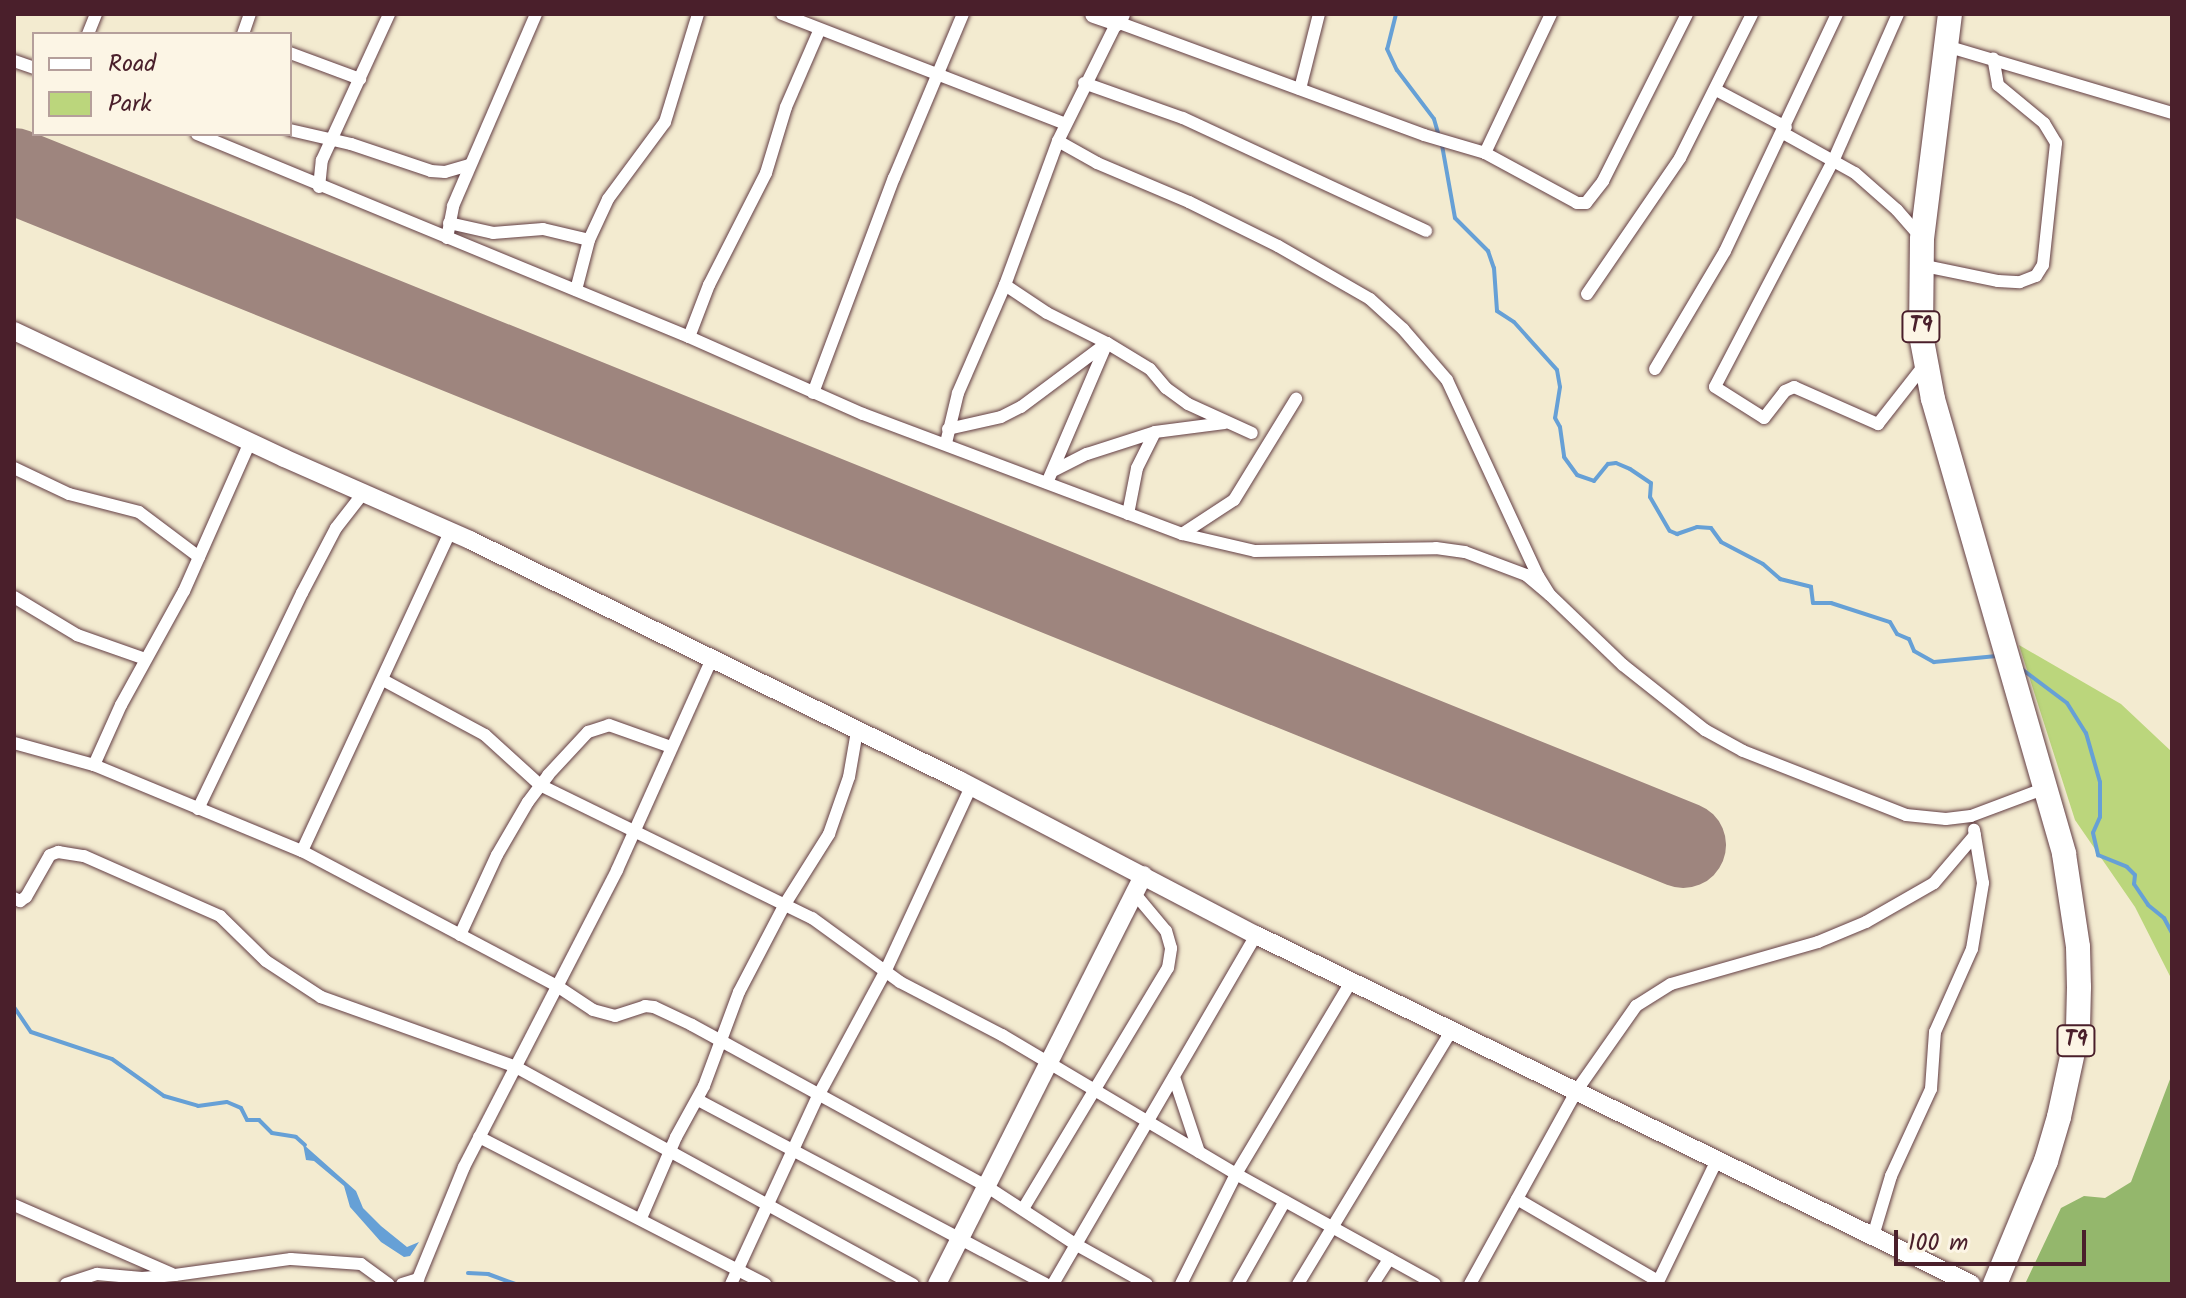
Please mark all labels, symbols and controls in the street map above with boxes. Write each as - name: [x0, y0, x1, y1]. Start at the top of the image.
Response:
- legend: [32, 32, 292, 136]
- text: Road: [108, 45, 156, 84]
- text: Park: [108, 85, 152, 124]
- road number: T9: [1901, 309, 1941, 345]
- road number: T9: [2056, 1023, 2096, 1059]
- scale bar: [1898, 1214, 2090, 1264]
- text: 100 m: [1908, 1224, 1968, 1263]

